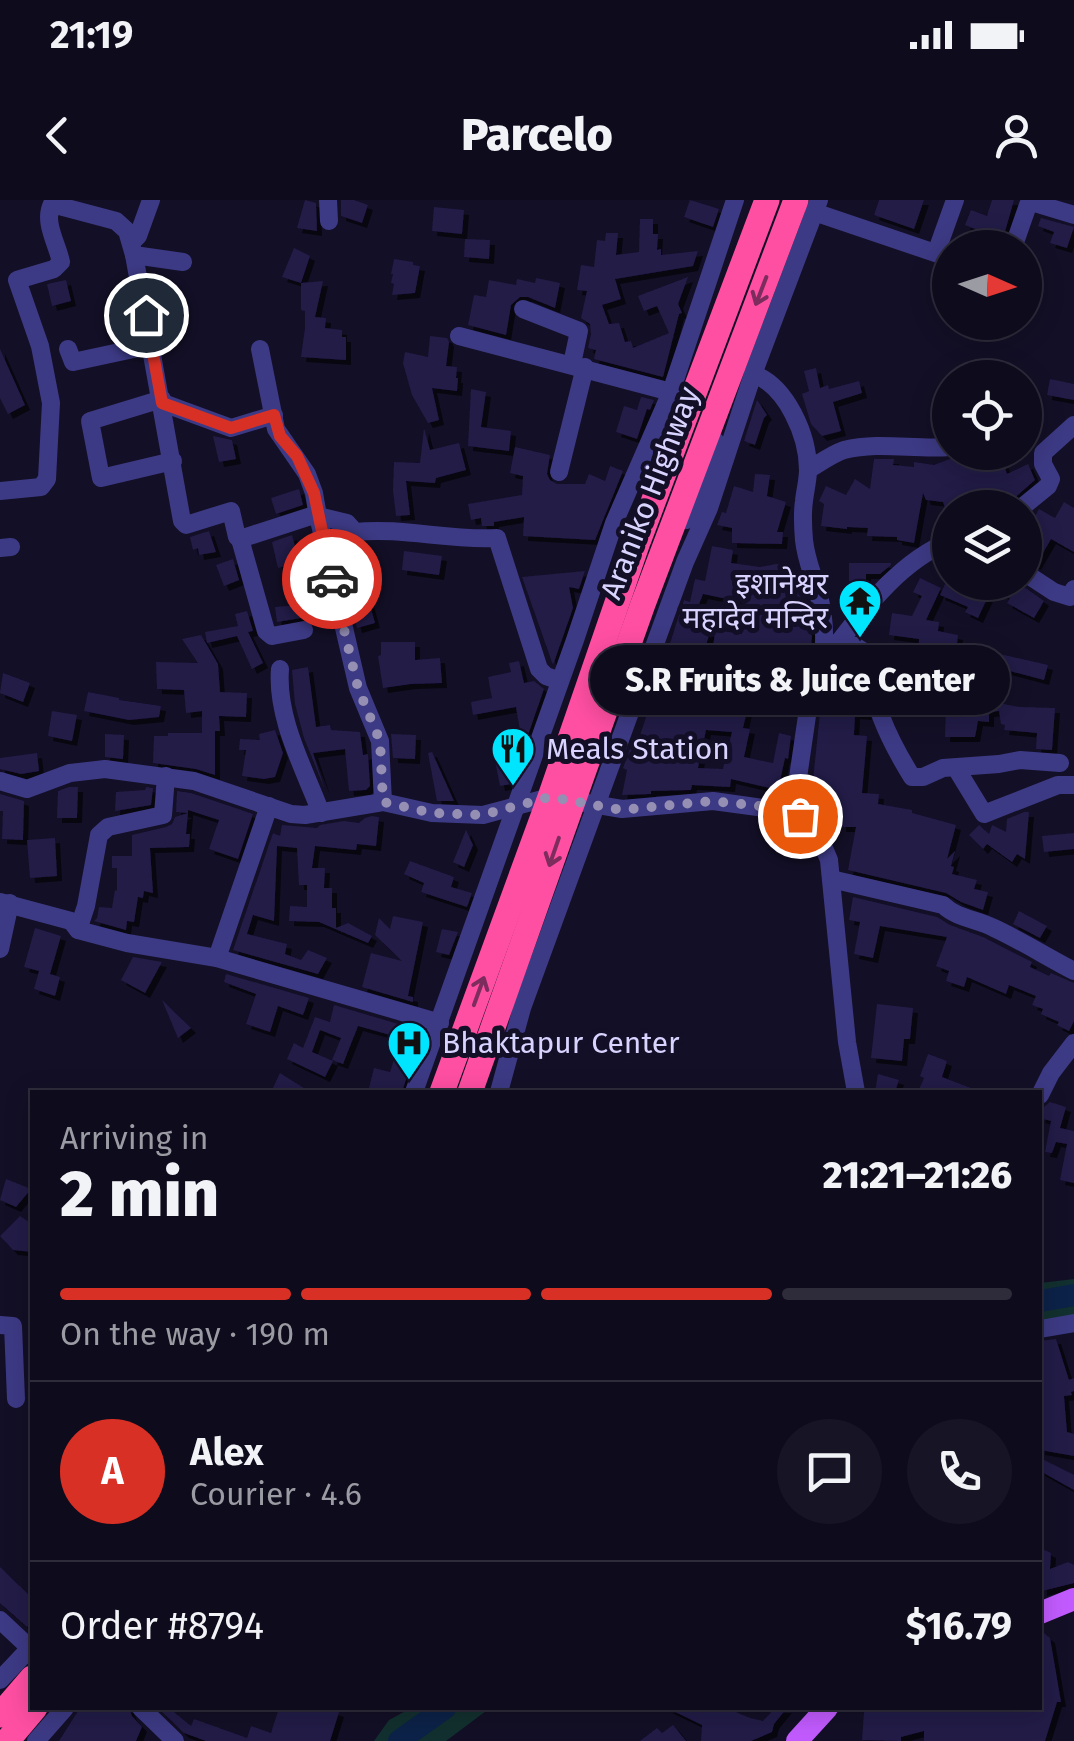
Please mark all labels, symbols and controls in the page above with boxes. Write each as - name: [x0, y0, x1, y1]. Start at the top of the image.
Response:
- text: 21:19: [50, 12, 133, 58]
- icon: back: [30, 108, 85, 163]
- text: Parcelo: [461, 108, 613, 162]
- icon: person: [989, 108, 1044, 163]
- north arrow: [932, 230, 1042, 340]
- map controls: [932, 230, 1042, 600]
- pin: [104, 273, 189, 358]
- one-way arrow: [751, 275, 769, 306]
- icon: home: [119, 288, 174, 343]
- button: locate: [932, 360, 1042, 470]
- street label: Araniko Highway: [593, 382, 707, 604]
- button: layers: [932, 490, 1042, 600]
- courier: [282, 529, 382, 629]
- icon: car: [305, 552, 360, 607]
- place label: इशानेश्वर महादेव मन्दिर: [683, 566, 829, 636]
- temple icon: इशानेश्वर महादेव मन्दिर: [837, 578, 883, 639]
- callout: S.R Fruits & Juice Center: [590, 646, 1010, 716]
- text: S.R Fruits & Juice Center: [625, 661, 975, 699]
- restaurant icon: Meals Station: [490, 726, 536, 787]
- place label: Meals Station: [546, 731, 730, 767]
- pin: [758, 774, 843, 859]
- icon: bag: [773, 789, 828, 844]
- one-way arrow: [544, 836, 562, 867]
- one-way arrow: [471, 976, 489, 1008]
- hospital icon: Bhaktapur Center: [386, 1020, 432, 1081]
- place label: Bhaktapur Center: [442, 1025, 680, 1061]
- text: Arriving in: [60, 1119, 208, 1157]
- text: 21:21–21:26: [823, 1152, 1012, 1198]
- text: 2 min: [60, 1155, 219, 1233]
- text: On the way · 190 m: [60, 1315, 330, 1353]
- button: chat: [777, 1419, 882, 1524]
- button: phone: [907, 1419, 1012, 1524]
- text: Alex: [190, 1429, 263, 1475]
- text: A: [101, 1448, 124, 1494]
- text: Courier · 4.6: [190, 1475, 362, 1513]
- text: Order #8794: [60, 1603, 264, 1649]
- text: $16.79: [906, 1603, 1012, 1649]

